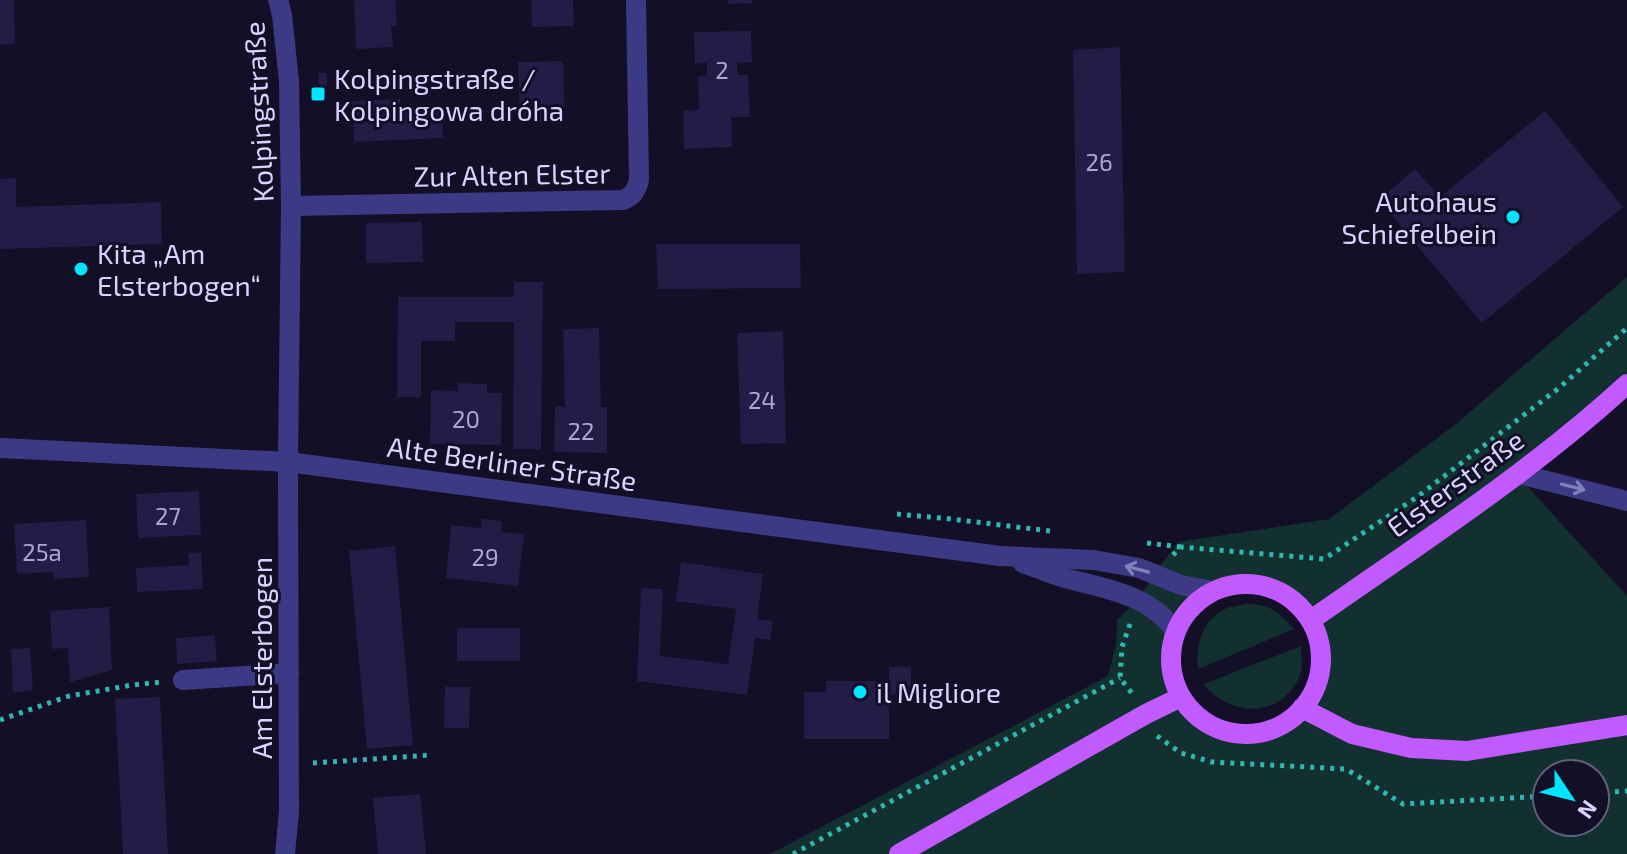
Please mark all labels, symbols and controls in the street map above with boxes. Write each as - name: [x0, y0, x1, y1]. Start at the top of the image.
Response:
- street label: Kolpingstraße: [236, 21, 280, 203]
- house number: 2: [715, 55, 729, 84]
- place label: Kolpingstraße / Kolpingowa dróha: [334, 61, 564, 127]
- marker: Kolpingstraße / Kolpingowa dróha: [309, 85, 327, 103]
- house number: 26: [1085, 147, 1113, 176]
- street label: Zur Alten Elster: [413, 155, 611, 193]
- place label: Autohaus Schiefelbein: [1341, 184, 1497, 250]
- marker: Autohaus Schiefelbein: [1504, 208, 1522, 226]
- place label: Kita „Am Elsterbogen“: [97, 236, 261, 302]
- marker: Kita „Am Elsterbogen“: [72, 260, 90, 278]
- house number: 24: [748, 385, 776, 414]
- house number: 20: [452, 404, 480, 433]
- house number: 22: [568, 416, 594, 445]
- street label: Elsterstraße: [1380, 422, 1530, 544]
- street label: Alte Berliner Straße: [385, 429, 639, 497]
- one-way arrow: [1559, 481, 1585, 496]
- house number: 27: [155, 501, 181, 530]
- house number: 25a: [22, 537, 62, 566]
- house number: 29: [471, 542, 499, 571]
- street label: Am Elsterbogen: [244, 557, 278, 759]
- one-way arrow: [1125, 560, 1151, 575]
- place label: il Migliore: [876, 675, 1001, 709]
- marker: il Migliore: [851, 683, 869, 701]
- north arrow: [1531, 758, 1611, 838]
- text: N: [1573, 796, 1603, 824]

